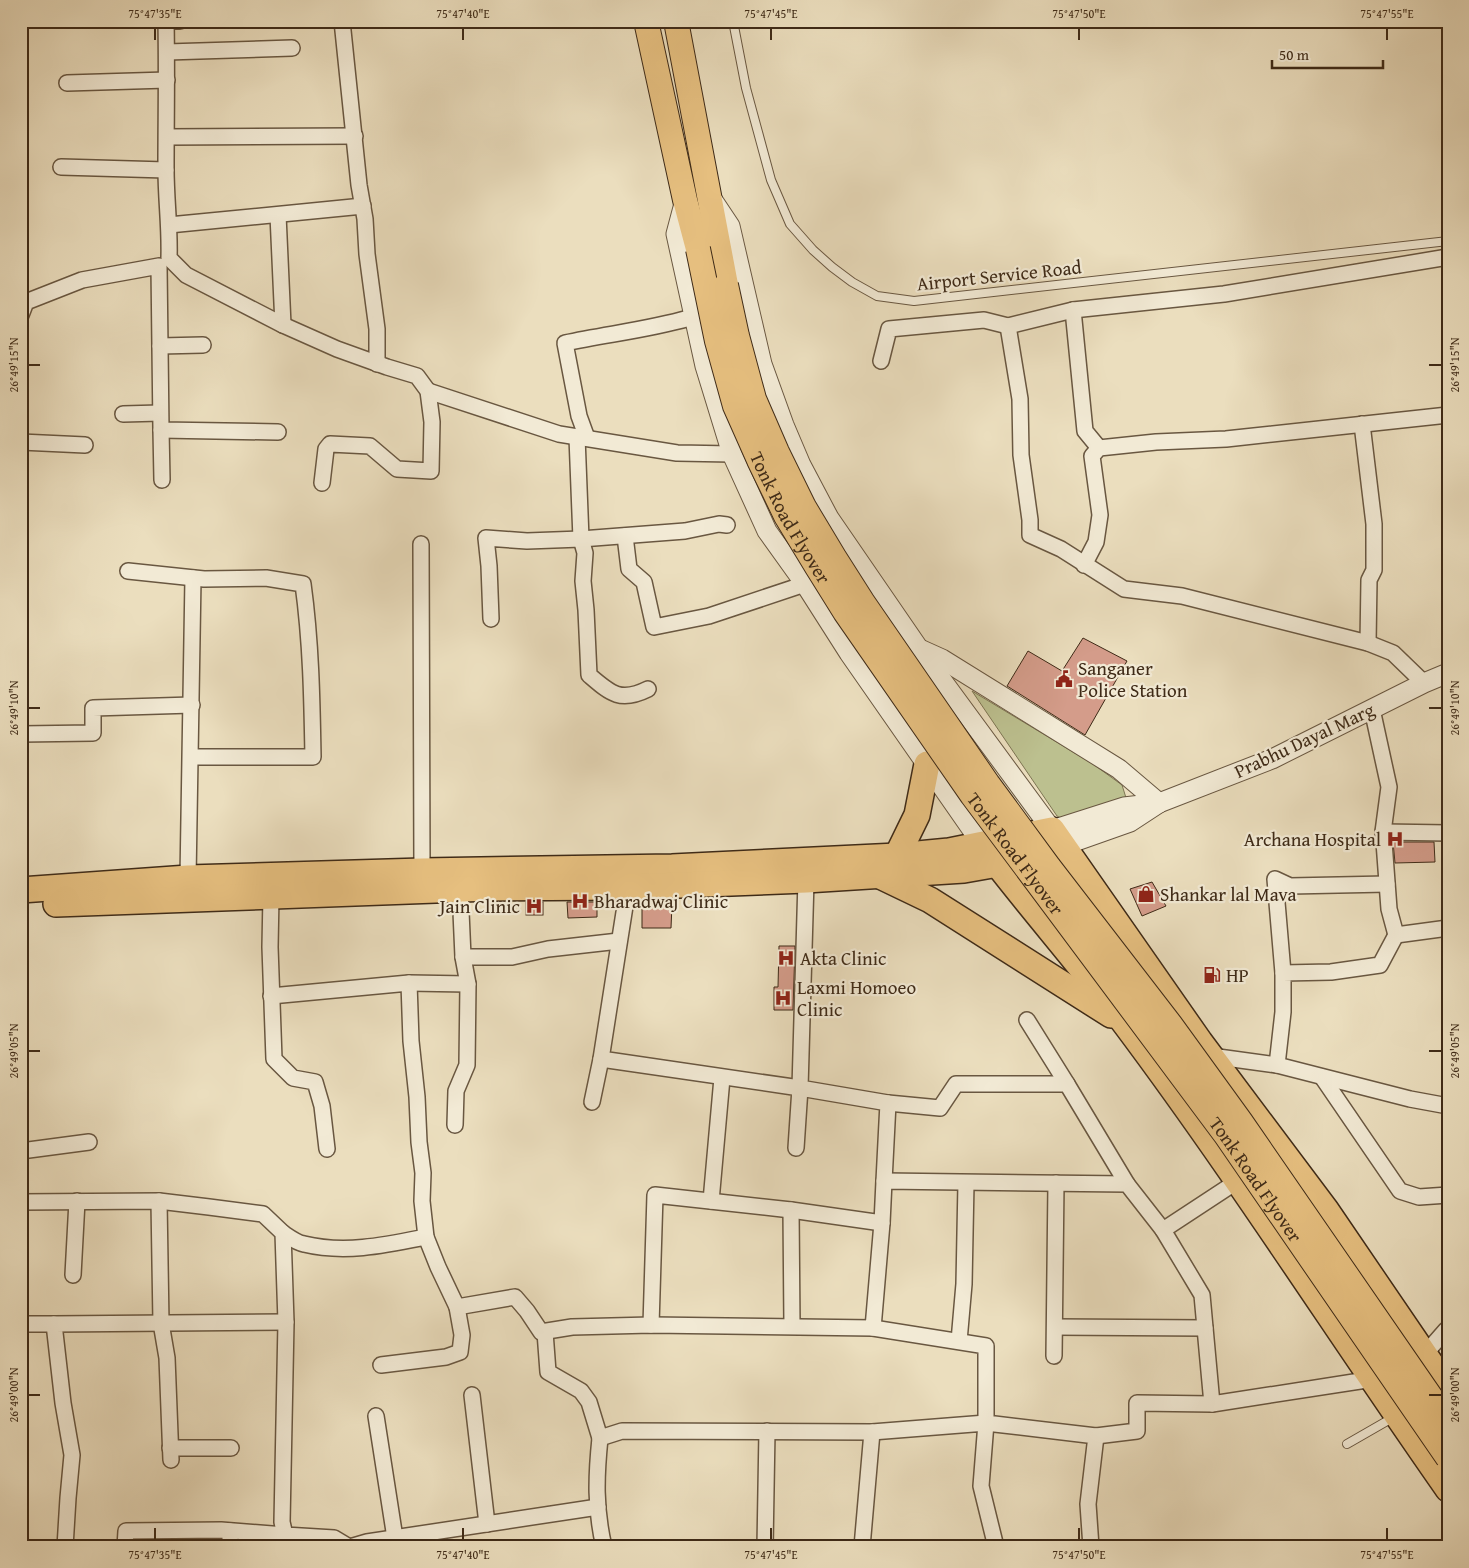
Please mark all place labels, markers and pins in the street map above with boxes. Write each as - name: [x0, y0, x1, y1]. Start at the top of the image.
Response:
- place label: Sanganer Police Station: [1078, 654, 1188, 704]
- public building icon: Sanganer Police Station: [1054, 669, 1074, 689]
- place label: Archana Hospital: [1244, 825, 1381, 853]
- hospital icon: Archana Hospital: [1385, 829, 1405, 849]
- place label: Shankar lal Mava: [1160, 880, 1296, 908]
- shop icon: Shankar lal Mava: [1136, 884, 1156, 904]
- place label: Bharadwaj Clinic: [594, 887, 728, 915]
- hospital icon: Bharadwaj Clinic: [570, 891, 590, 911]
- place label: Jain Clinic: [437, 892, 520, 920]
- hospital icon: Jain Clinic: [524, 896, 544, 916]
- place label: Akta Clinic: [800, 944, 886, 972]
- hospital icon: Akta Clinic: [776, 948, 796, 968]
- place label: HP: [1226, 961, 1249, 989]
- fuel station icon: HP: [1202, 965, 1222, 985]
- place label: Laxmi Homoeo Clinic: [797, 973, 916, 1023]
- hospital icon: Laxmi Homoeo Clinic: [773, 988, 793, 1008]

